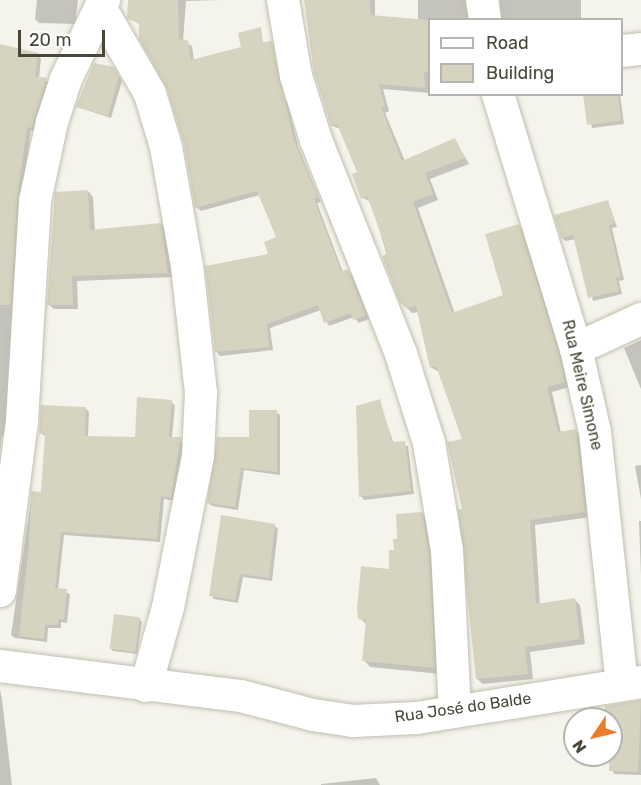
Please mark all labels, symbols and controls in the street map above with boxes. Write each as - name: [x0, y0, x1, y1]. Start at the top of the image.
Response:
- scale bar: [21, 18, 108, 56]
- legend: [428, 18, 623, 96]
- text: 20 m: [29, 29, 71, 51]
- text: Road: [486, 32, 529, 54]
- text: Building: [486, 62, 554, 84]
- street label: Rua Meire Simone: [558, 318, 606, 452]
- street label: Rua José do Balde: [393, 689, 533, 727]
- north arrow: [563, 707, 623, 767]
- text: N: [568, 736, 591, 757]

